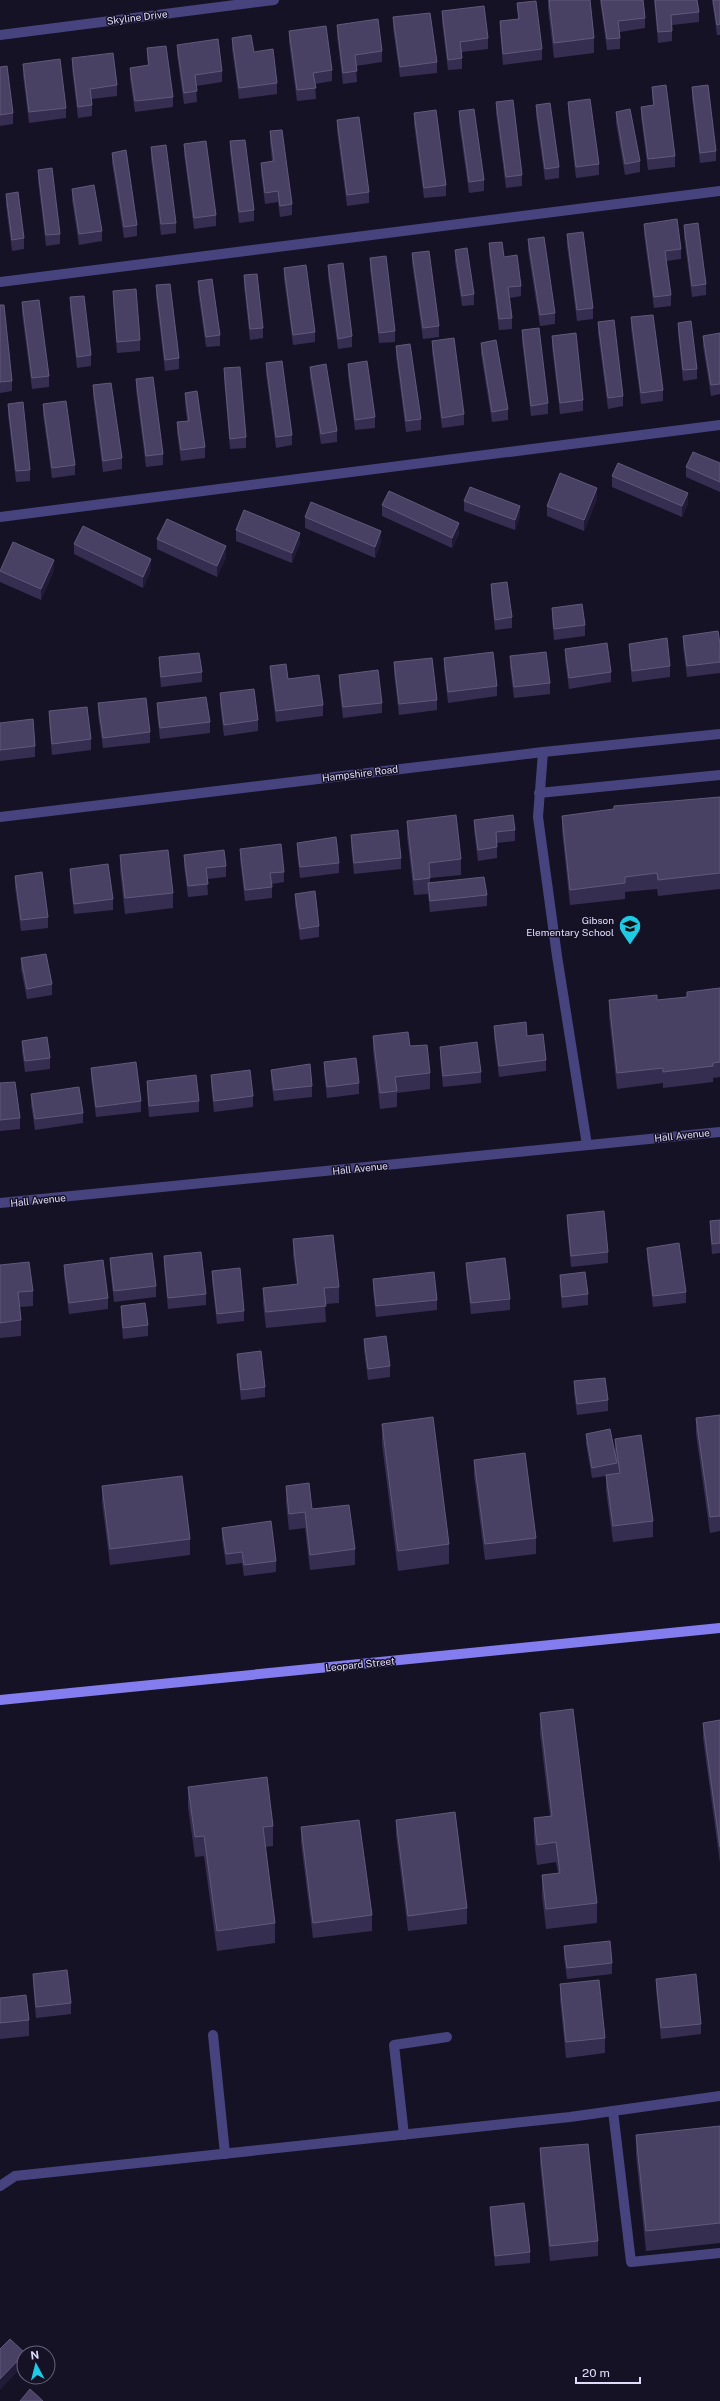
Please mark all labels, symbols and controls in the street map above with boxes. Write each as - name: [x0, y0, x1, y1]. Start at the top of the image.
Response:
- street label: Skyline Drive: [106, 7, 168, 27]
- street label: Hampshire Road: [321, 762, 399, 784]
- school or university icon: Gibson Elementary School: [617, 913, 643, 946]
- place label: Gibson Elementary School: [526, 914, 614, 938]
- street label: Hall Avenue: [654, 1126, 711, 1144]
- street label: Hall Avenue: [332, 1159, 389, 1177]
- street label: Hall Avenue: [10, 1191, 67, 1209]
- street label: Leopard Street: [325, 1654, 395, 1674]
- north arrow: [16, 2345, 56, 2385]
- text: N: [30, 2349, 40, 2362]
- scale bar: [576, 2359, 640, 2385]
- text: 20 m: [582, 2366, 610, 2380]

